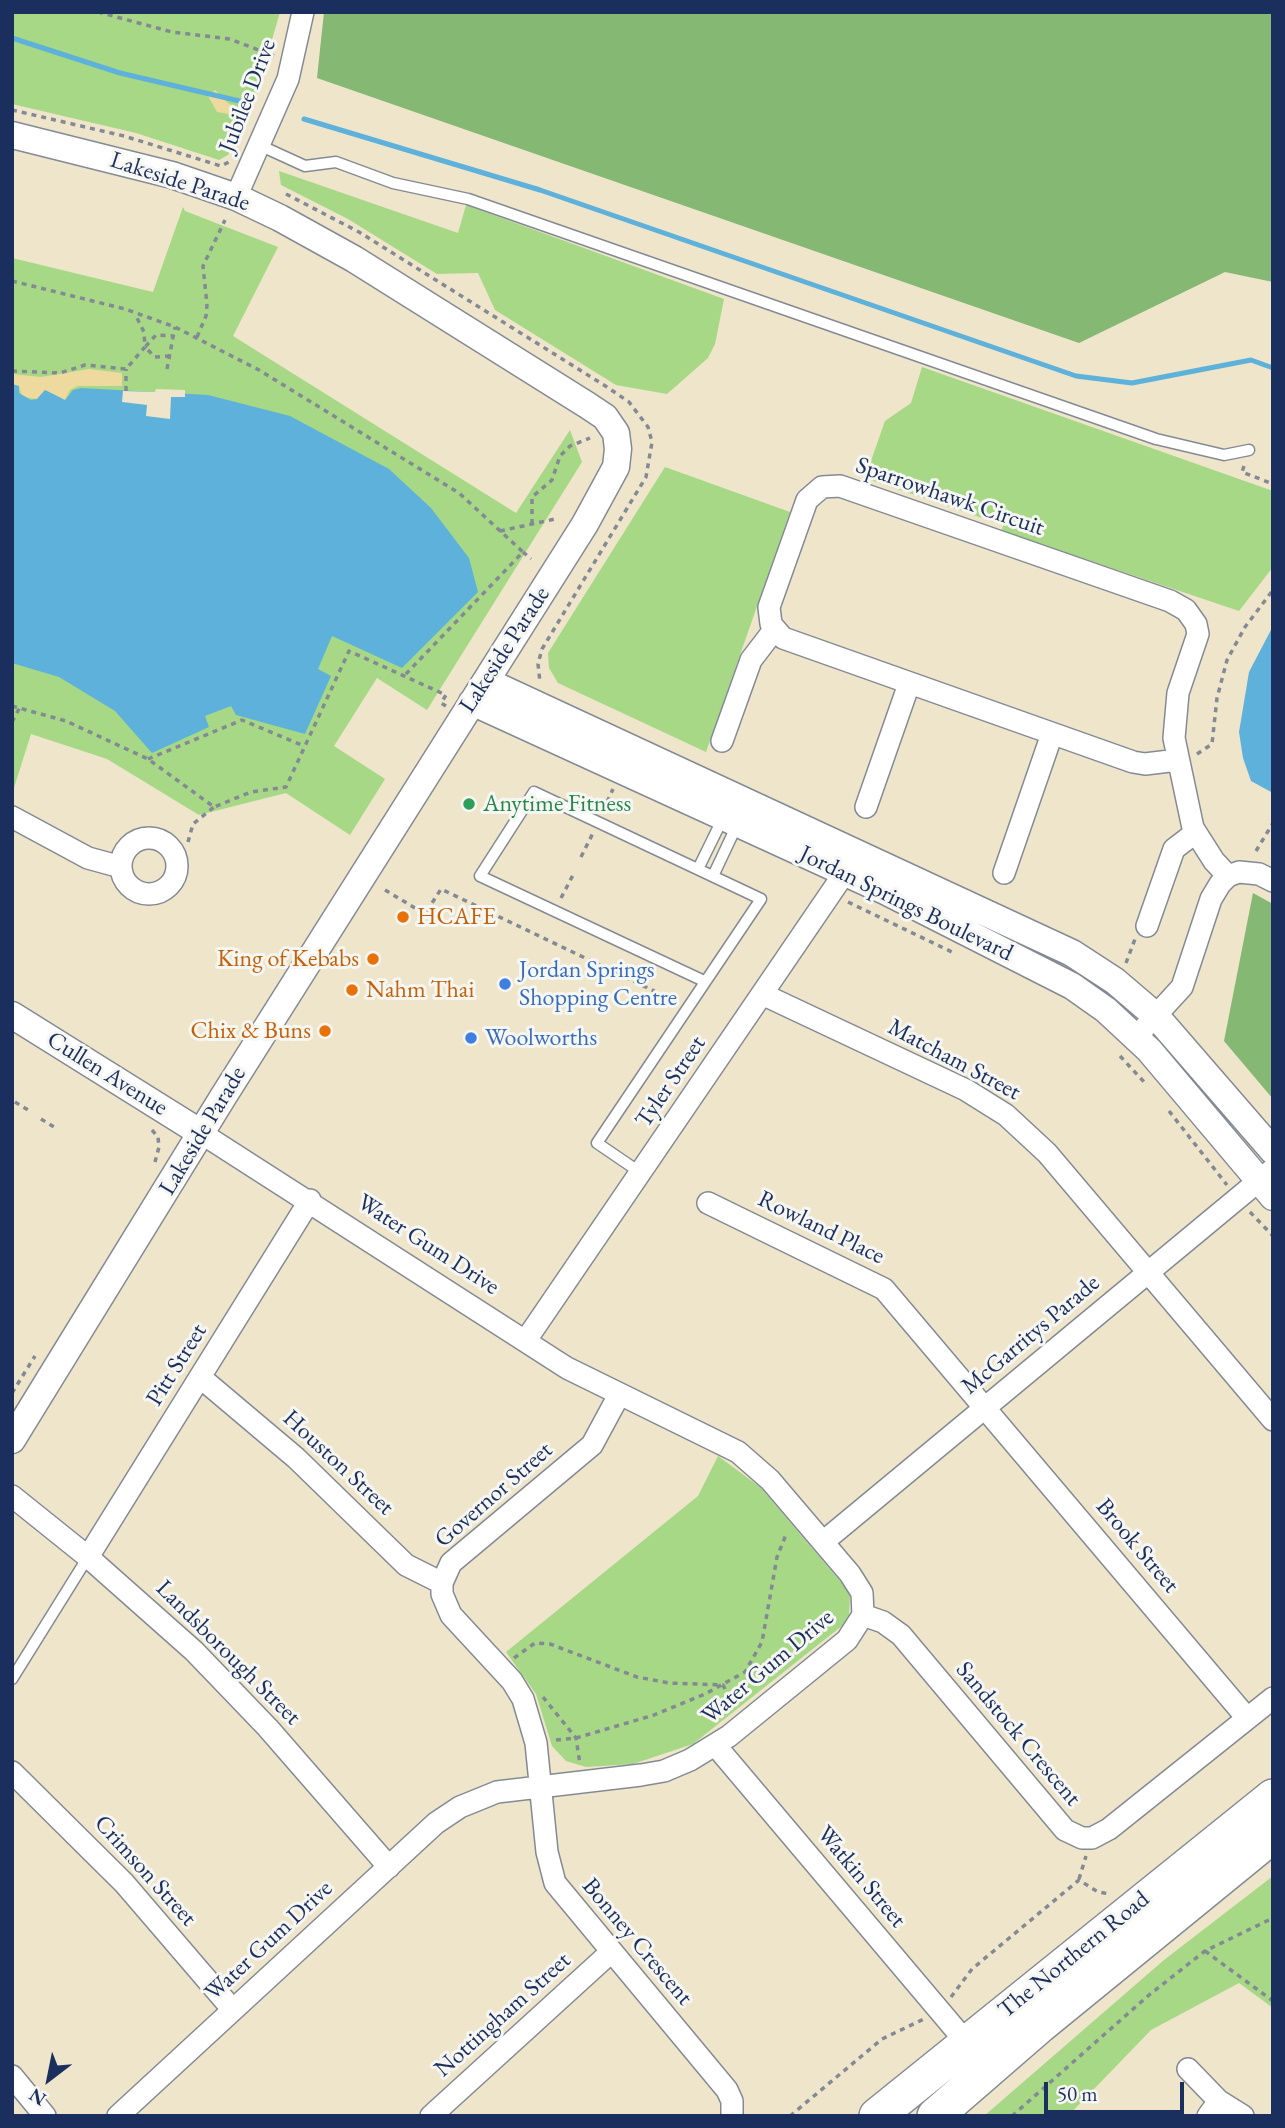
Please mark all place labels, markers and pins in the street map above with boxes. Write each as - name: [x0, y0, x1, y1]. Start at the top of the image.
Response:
- place label: Anytime Fitness: [483, 790, 631, 818]
- marker: Anytime Fitness: [461, 796, 477, 812]
- place label: HCAFE: [417, 903, 496, 931]
- marker: HCAFE: [395, 909, 411, 925]
- place label: King of Kebabs: [217, 945, 359, 973]
- marker: King of Kebabs: [365, 951, 381, 967]
- place label: Jordan Springs Shopping Centre: [519, 956, 677, 1012]
- place label: Nahm Thai: [366, 976, 474, 1004]
- marker: Jordan Springs Shopping Centre: [497, 976, 513, 992]
- marker: Nahm Thai: [344, 982, 360, 998]
- place label: Chix & Buns: [190, 1017, 311, 1045]
- marker: Chix & Buns: [317, 1023, 333, 1039]
- place label: Woolworths: [485, 1024, 597, 1052]
- marker: Woolworths: [463, 1030, 479, 1046]

